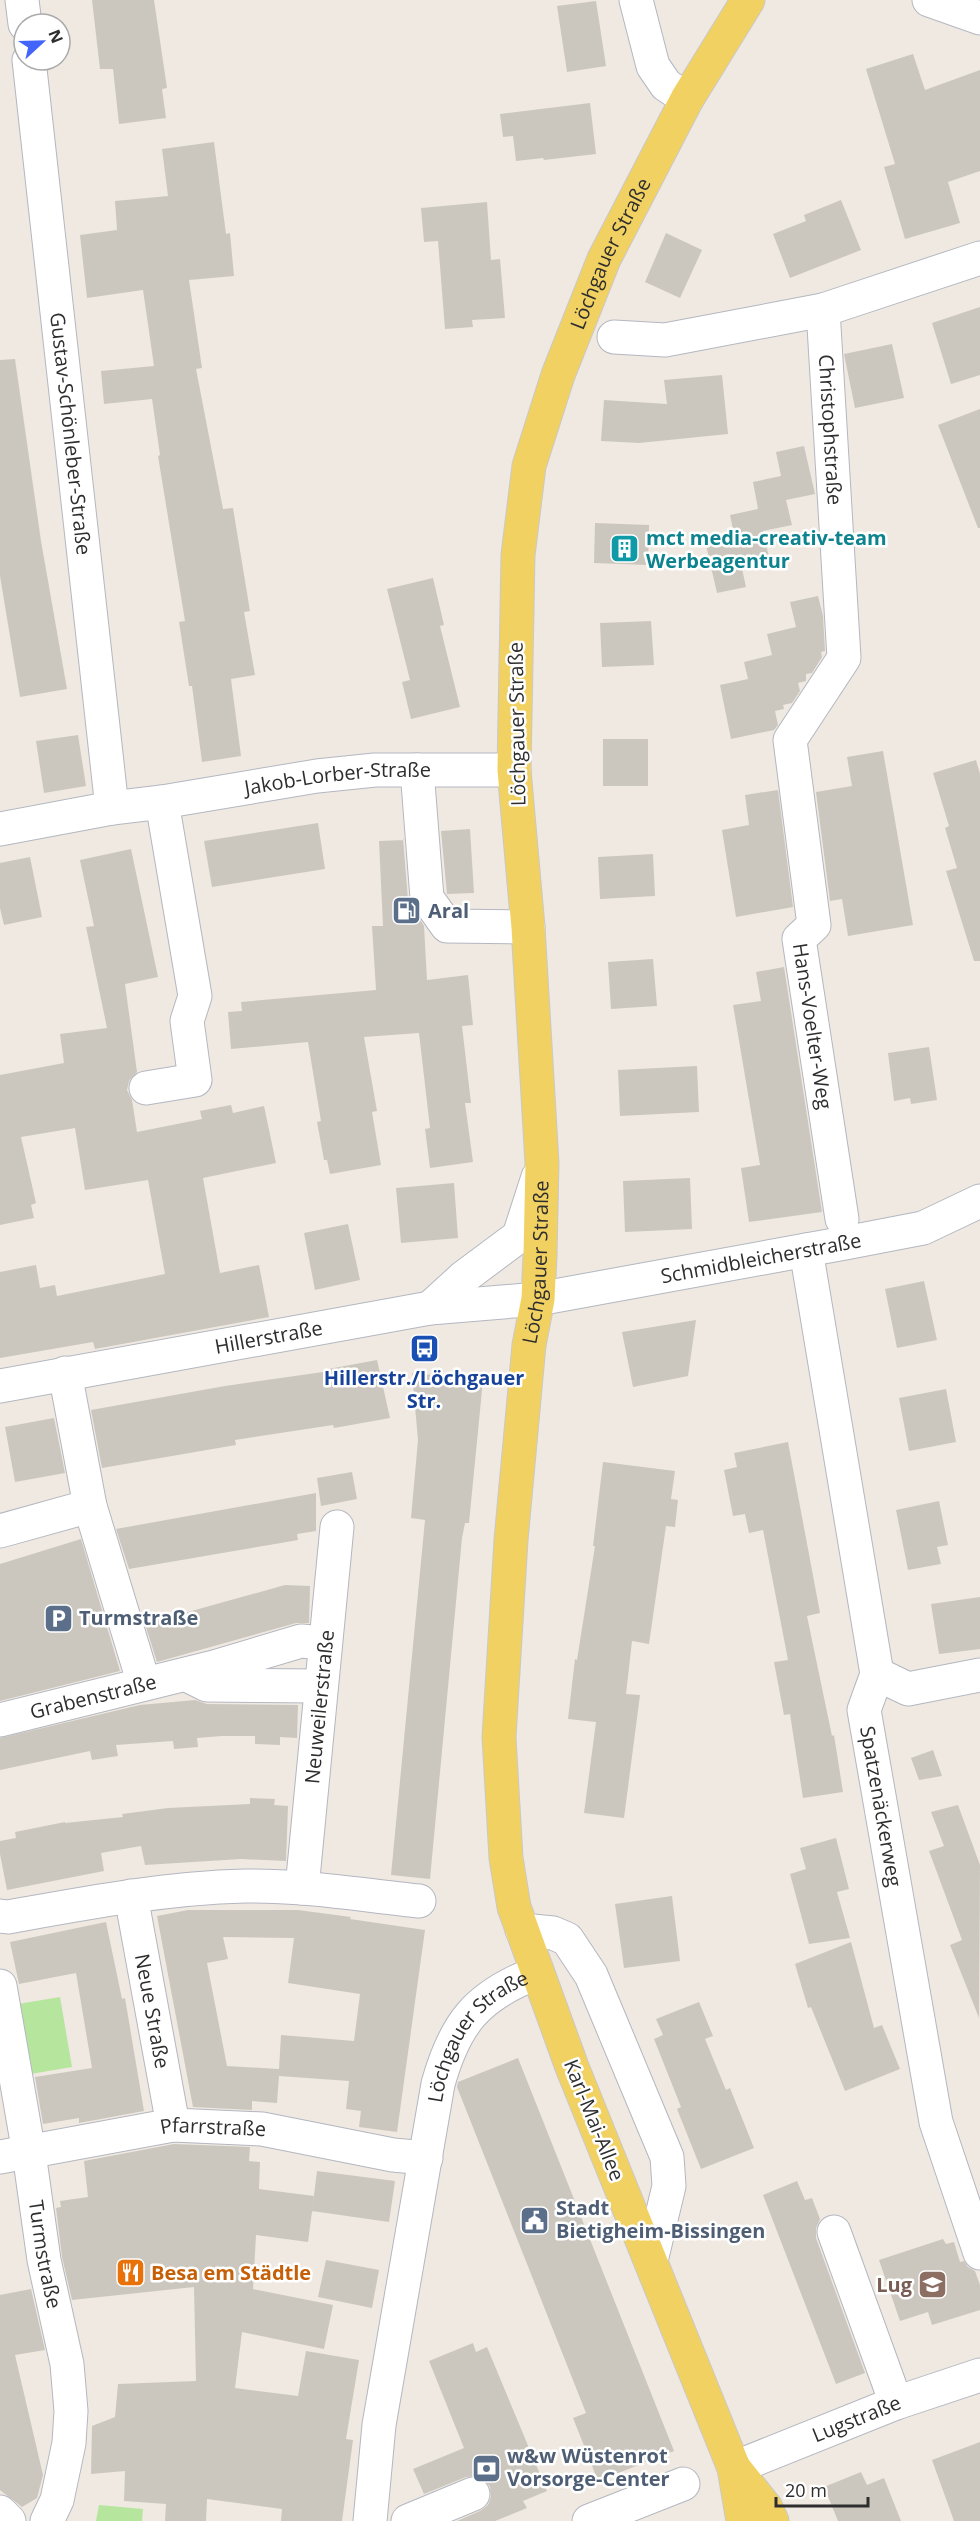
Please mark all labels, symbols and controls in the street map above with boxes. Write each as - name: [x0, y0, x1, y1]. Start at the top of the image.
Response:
- north arrow: [12, 12, 72, 72]
- text: N: [43, 26, 69, 47]
- street label: Löchgauer Straße: [563, 173, 657, 333]
- street label: Gustav-Schönleber-Straße: [44, 311, 98, 556]
- street label: Christophstraße: [813, 354, 849, 506]
- place label: mct media-creativ-team Werbeagentur: [646, 524, 887, 574]
- building icon: mct media-creativ-team Werbeagentur: [609, 533, 641, 565]
- street label: Löchgauer Straße: [502, 642, 531, 806]
- street label: Jakob-Lorber-Straße: [240, 756, 431, 801]
- fuel station icon: Aral: [391, 895, 423, 927]
- place label: Aral: [428, 897, 469, 924]
- street label: Hans-Voelter-Weg: [787, 941, 839, 1111]
- street label: Löchgauer Straße: [516, 1180, 555, 1346]
- street label: Schmidbleicherstraße: [658, 1226, 863, 1289]
- street label: Hillerstraße: [212, 1314, 325, 1360]
- bus stop icon: Hillerstr./Löchgauer Str.: [408, 1332, 440, 1364]
- place label: Hillerstr./Löchgauer Str.: [324, 1364, 524, 1414]
- parking icon: Turmstraße: [42, 1602, 74, 1634]
- place label: Turmstraße: [79, 1604, 198, 1631]
- street label: Neuweilerstraße: [298, 1629, 340, 1785]
- street label: Grabenstraße: [27, 1668, 159, 1725]
- street label: Spatzenäckerweg: [854, 1724, 909, 1889]
- street label: Neue Straße: [129, 1951, 176, 2071]
- street label: Löchgauer Straße: [421, 1964, 532, 2105]
- street label: Karl-Mai-Allee: [558, 2055, 631, 2185]
- street label: Pfarrstraße: [158, 2111, 267, 2142]
- place label: Stadt Bietigheim-Bissingen: [556, 2194, 766, 2244]
- street label: Turmstraße: [23, 2198, 68, 2311]
- public building icon: Stadt Bietigheim-Bissingen: [519, 2204, 551, 2236]
- restaurant icon: Besa em Städtle: [114, 2257, 146, 2289]
- place label: Besa em Städtle: [151, 2259, 311, 2286]
- school or university icon: Lug: [917, 2269, 949, 2301]
- place label: Lug: [876, 2271, 913, 2298]
- street label: Lugstraße: [808, 2388, 905, 2448]
- place label: w&w Wüstenrot Vorsorge-Center: [507, 2442, 670, 2492]
- bank icon: w&w Wüstenrot Vorsorge-Center: [470, 2452, 502, 2484]
- scale bar: [776, 2470, 868, 2508]
- text: 20 m: [785, 2478, 827, 2502]

